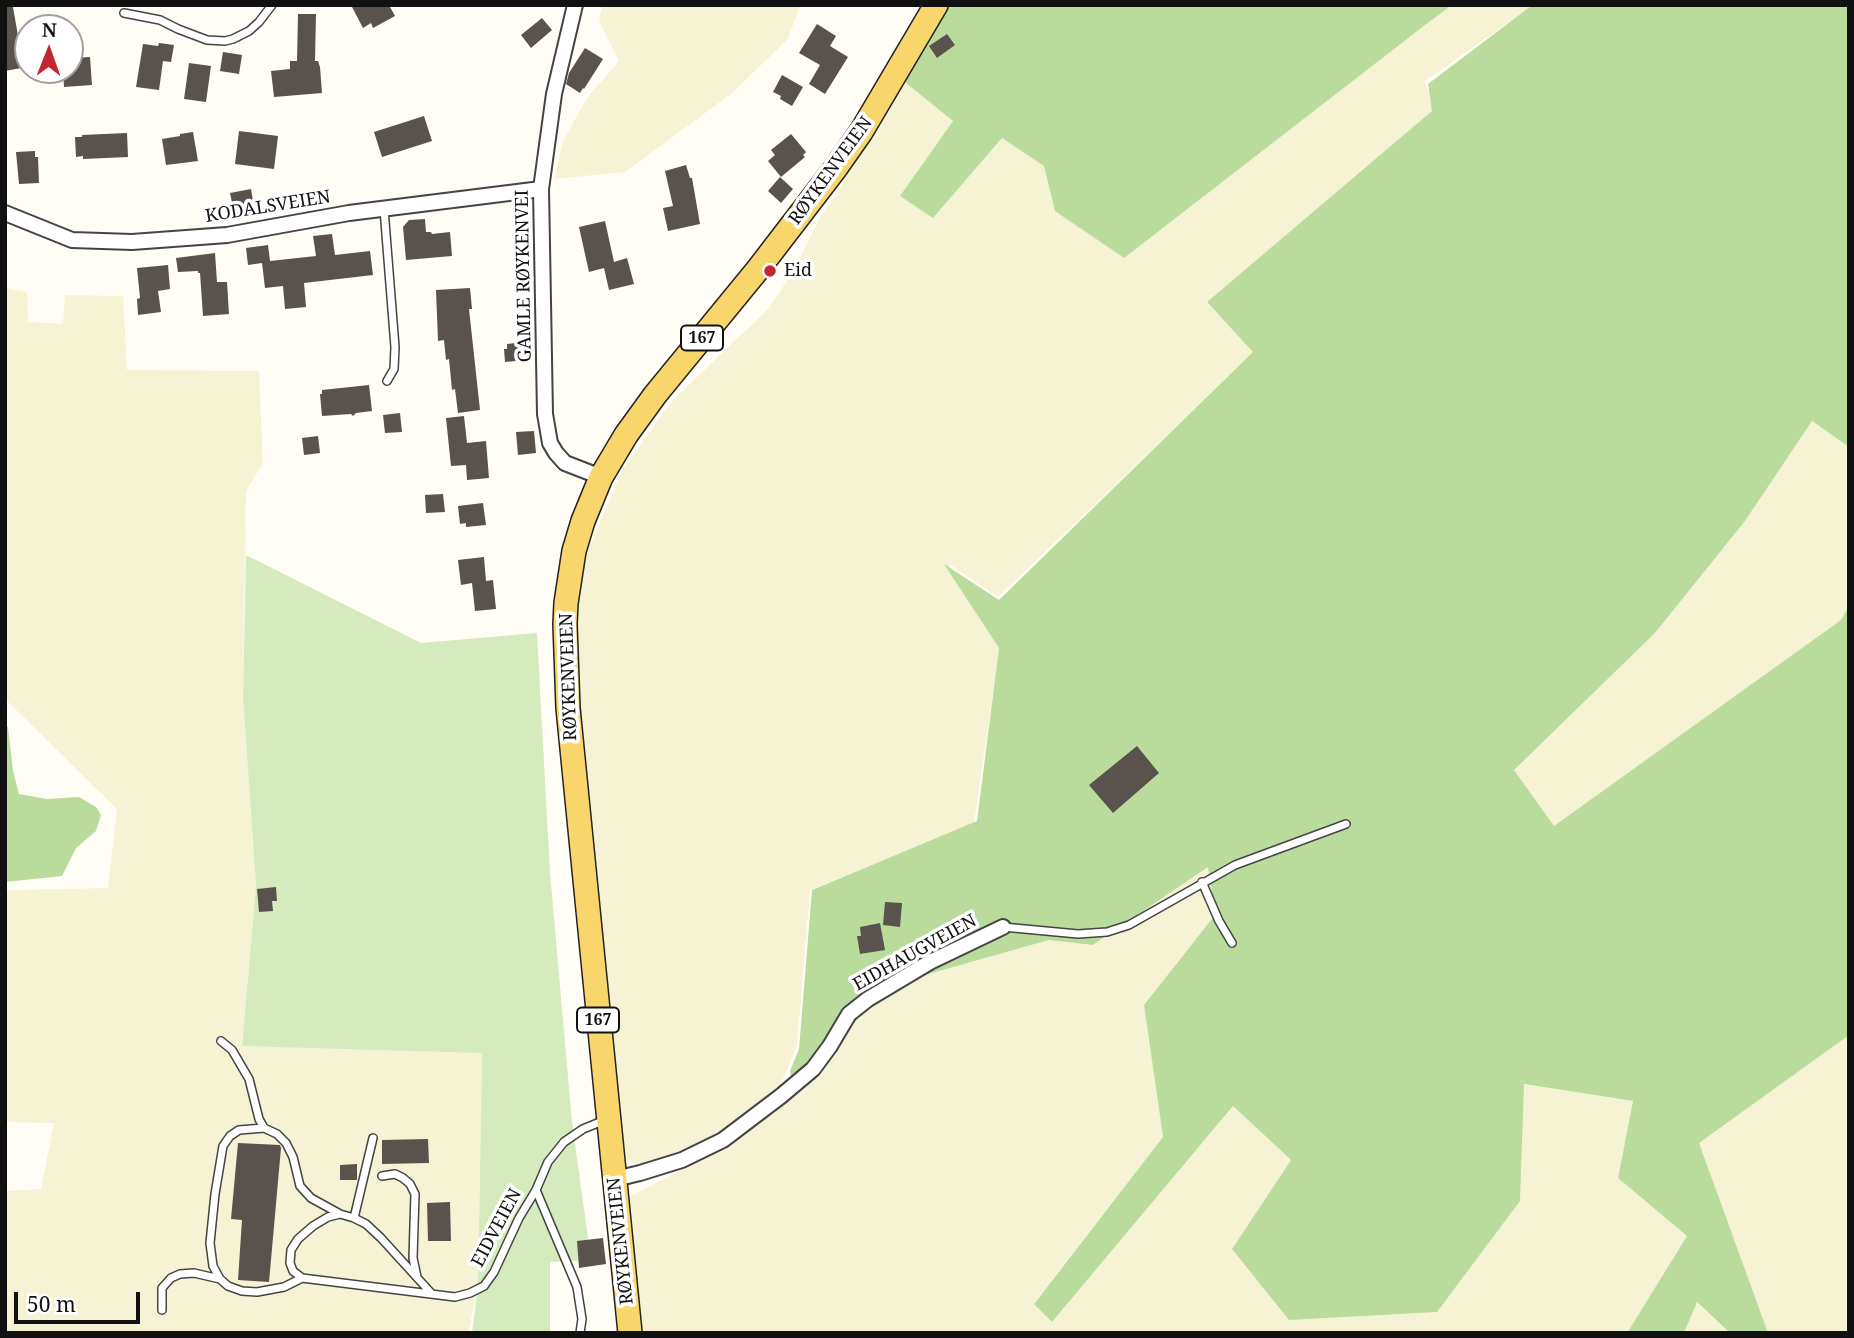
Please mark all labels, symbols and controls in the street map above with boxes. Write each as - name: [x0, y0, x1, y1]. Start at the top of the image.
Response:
- north arrow: [14, 14, 84, 84]
- text: N: [42, 17, 57, 43]
- street label: RØYKENVEIEN: [785, 113, 877, 229]
- street label: KODALSVEIEN: [204, 186, 332, 228]
- street label: GAMLE RØYKENVEI: [512, 190, 536, 362]
- place label: Eid: [784, 260, 812, 282]
- marker: Eid: [762, 263, 778, 279]
- road number: 167: [681, 326, 723, 350]
- street label: RØYKENVEIEN: [556, 613, 582, 741]
- street label: EIDHAUGVEIEN: [849, 910, 981, 996]
- road number: 167: [577, 1008, 619, 1032]
- street label: RØYKENVEIEN: [604, 1176, 638, 1306]
- street label: EIDVEIEN: [467, 1185, 527, 1271]
- scale bar: [18, 1278, 144, 1322]
- text: 50 m: [27, 1290, 76, 1318]

